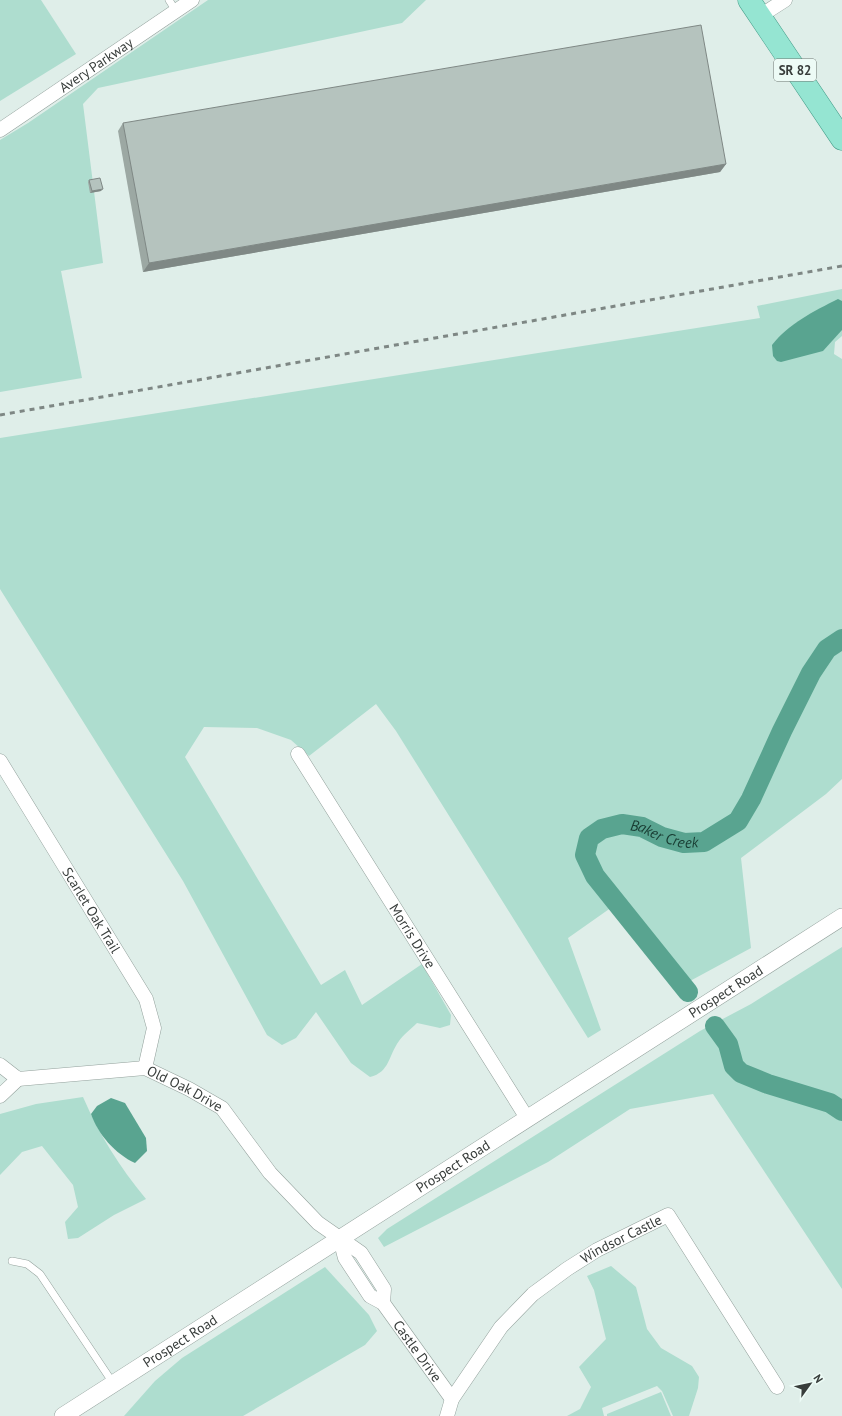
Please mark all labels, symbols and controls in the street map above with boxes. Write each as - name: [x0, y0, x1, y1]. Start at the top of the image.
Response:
- street label: Avery Parkway: [56, 33, 137, 96]
- road number: SR 82: [774, 59, 816, 81]
- water label: Baker Creek: [629, 815, 700, 852]
- street label: Scarlet Oak Trail: [58, 864, 125, 956]
- street label: Morris Drive: [385, 900, 440, 972]
- street label: Prospect Road: [685, 961, 766, 1022]
- street label: Old Oak Drive: [144, 1061, 226, 1115]
- street label: Prospect Road: [412, 1136, 493, 1197]
- street label: Windsor Castle: [577, 1211, 665, 1267]
- street label: Prospect Road: [140, 1311, 221, 1371]
- street label: Castle Drive: [389, 1317, 446, 1385]
- north arrow: [790, 1364, 830, 1404]
- text: N: [811, 1372, 826, 1385]

